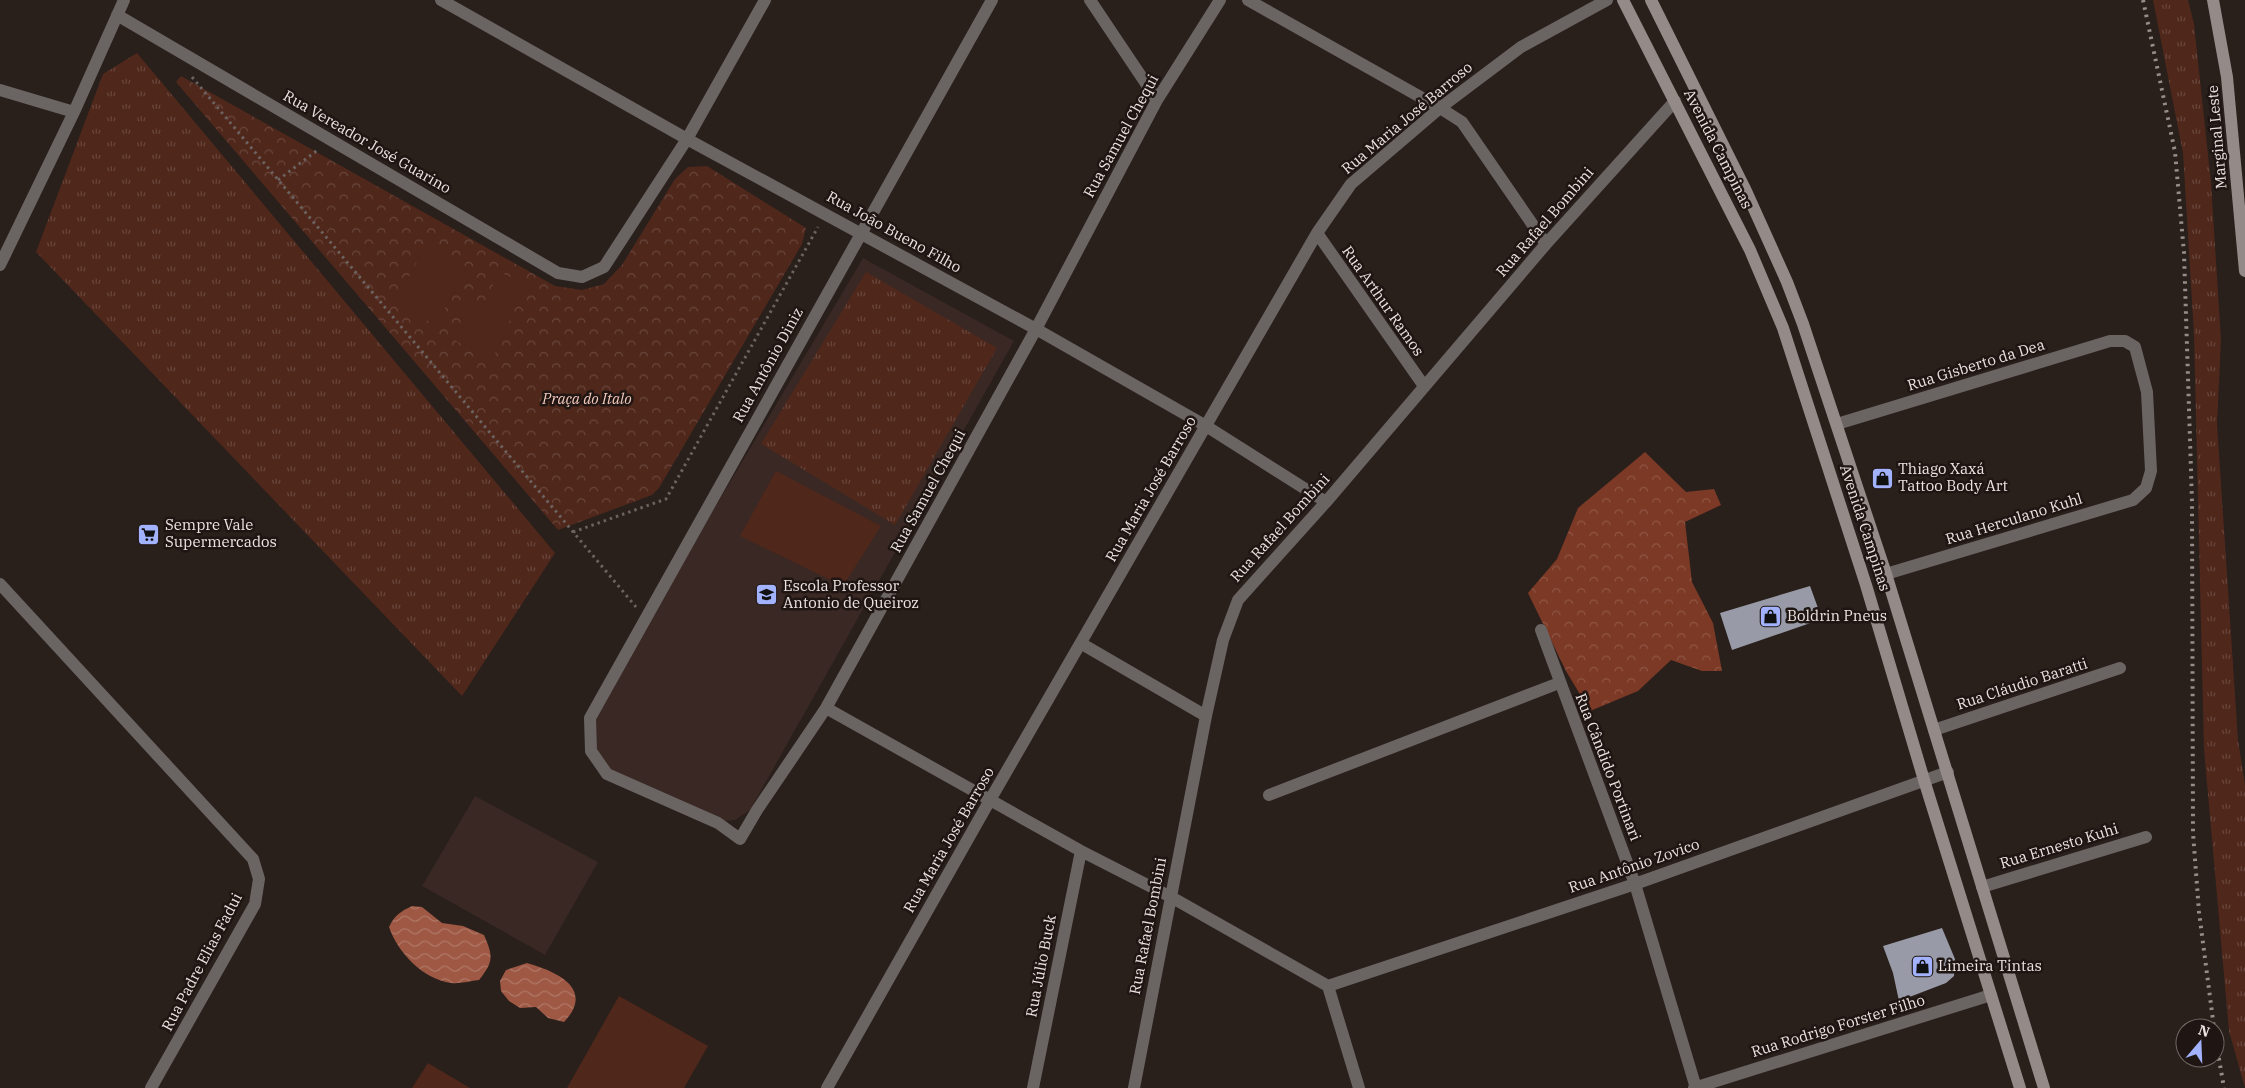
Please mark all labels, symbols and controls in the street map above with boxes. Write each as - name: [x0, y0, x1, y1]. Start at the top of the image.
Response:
- street label: Rua Maria José Barroso: [1337, 57, 1476, 178]
- street label: Rua Samuel Chequi: [1079, 71, 1162, 201]
- street label: Marginal Leste: [2203, 84, 2231, 190]
- street label: Rua Vereador José Guarino: [280, 86, 455, 197]
- street label: Avenida Campinas: [1680, 86, 1757, 212]
- street label: Rua Rafael Bombini: [1492, 163, 1598, 280]
- street label: Rua João Bueno Filho: [824, 187, 965, 277]
- street label: Rua Arthur Ramos: [1338, 242, 1429, 360]
- street label: Rua Antônio Diniz: [728, 304, 807, 425]
- street label: Rua Gisberto da Dea: [1905, 335, 2047, 394]
- park label: Praça do Italo: [541, 389, 632, 408]
- street label: Rua Maria José Barroso: [1101, 413, 1200, 565]
- street label: Rua Samuel Chequi: [886, 426, 969, 556]
- place label: Thiago Xaxá Tattoo Body Art: [1898, 459, 2008, 495]
- street label: Avenida Campinas: [1836, 462, 1895, 594]
- shop icon: Thiago Xaxá Tattoo Body Art: [1870, 466, 1894, 490]
- street label: Rua Rafael Bombini: [1226, 469, 1333, 586]
- street label: Rua Herculano Kuhl: [1943, 489, 2085, 548]
- place label: Sempre Vale Supermercados: [165, 515, 277, 551]
- supermarket icon: Sempre Vale Supermercados: [137, 522, 161, 546]
- place label: Escola Professor Antonio de Queiroz: [783, 576, 919, 612]
- school or university icon: Escola Professor Antonio de Queiroz: [755, 583, 779, 607]
- shop icon: Boldrin Pneus: [1759, 604, 1783, 628]
- place label: Boldrin Pneus: [1787, 606, 1887, 625]
- street label: Rua Cláudio Baratti: [1954, 653, 2090, 714]
- street label: Rua Cândido Portinari: [1572, 690, 1646, 844]
- street label: Rua Maria José Barroso: [899, 764, 998, 916]
- street label: Rua Ernesto Kuhi: [1997, 818, 2121, 873]
- street label: Rua Antônio Zovico: [1566, 834, 1702, 897]
- street label: Rua Rafael Bombini: [1125, 855, 1170, 996]
- street label: Rua Padre Elias Fadui: [157, 889, 246, 1034]
- street label: Rua Júlio Buck: [1021, 913, 1060, 1019]
- shop icon: Limeira Tintas: [1910, 954, 1934, 978]
- place label: Limeira Tintas: [1938, 956, 2042, 975]
- street label: Rua Rodrigo Forster Filho: [1749, 990, 1927, 1061]
- north arrow: [2175, 1018, 2225, 1068]
- text: N: [2196, 1020, 2212, 1041]

